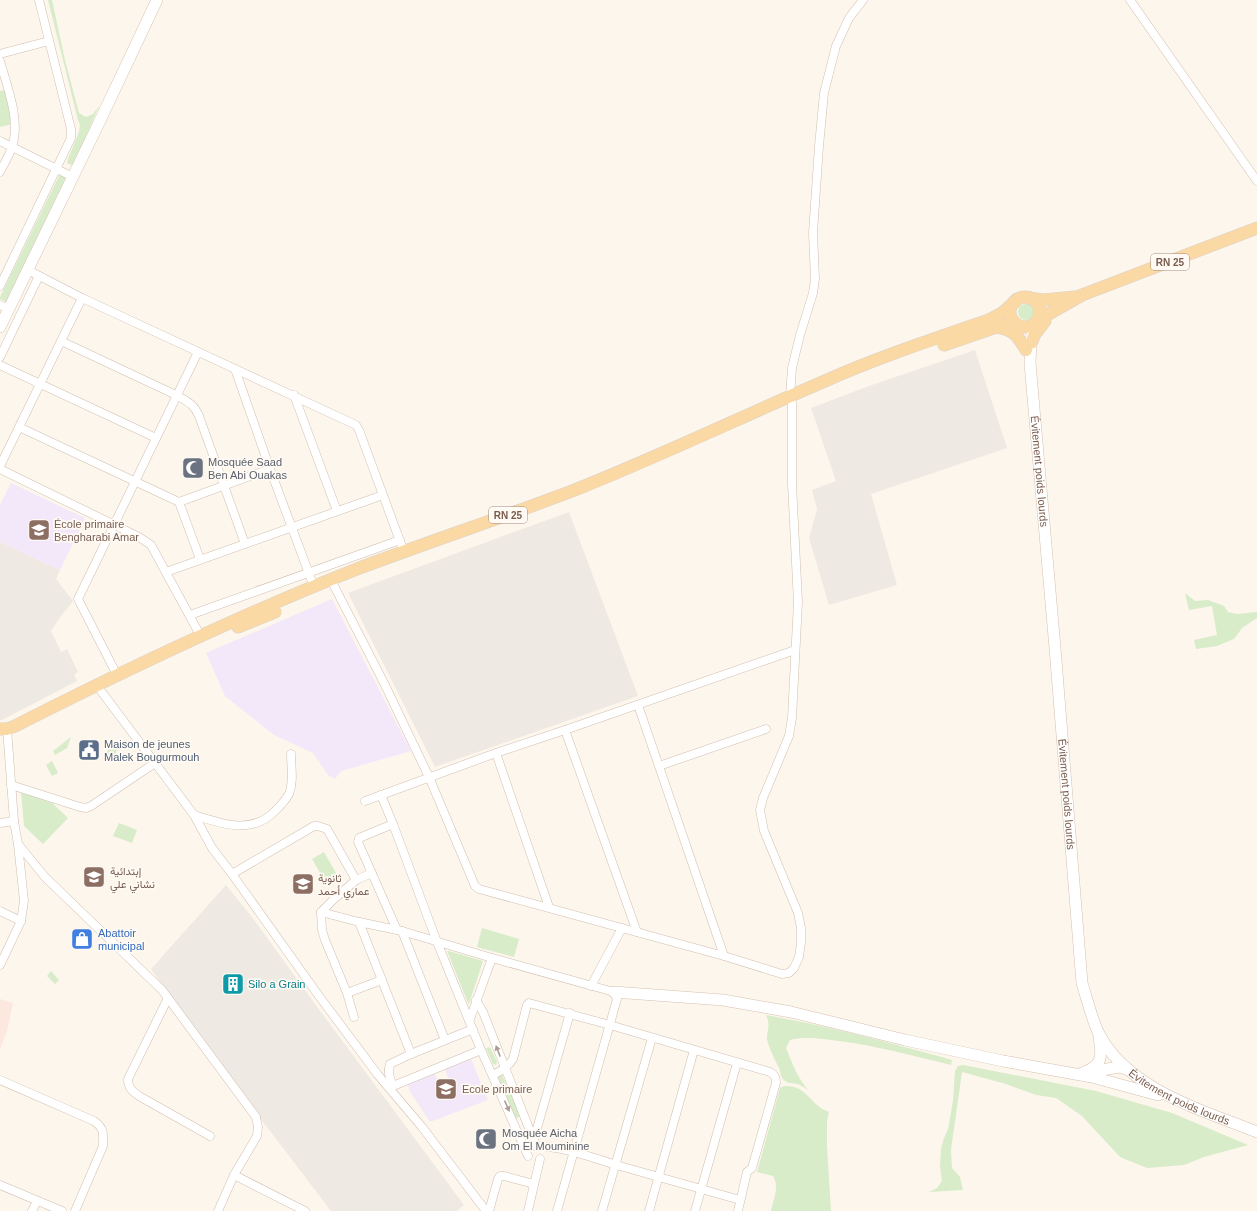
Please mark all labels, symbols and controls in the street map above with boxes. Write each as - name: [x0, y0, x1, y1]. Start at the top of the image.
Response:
- road number: RN 25: [1151, 254, 1189, 270]
- street label: Évitement poids lourds: [1029, 415, 1050, 528]
- mosque icon: Mosquée Saad Ben Abi Ouakas: [180, 455, 206, 481]
- place label: Mosquée Saad Ben Abi Ouakas: [208, 456, 287, 481]
- road number: RN 25: [489, 507, 527, 523]
- school or university icon: École primaire Bengharabi Amar: [26, 517, 52, 543]
- place label: École primaire Bengharabi Amar: [54, 518, 139, 543]
- public building icon: Maison de jeunes Malek Bougurmouh: [76, 737, 102, 763]
- place label: Maison de jeunes Malek Bougurmouh: [104, 738, 199, 763]
- street label: Évitement poids lourds: [1056, 738, 1077, 851]
- school or university icon: إبتدائية نشاني علي: [81, 864, 107, 890]
- place label: إبتدائية نشاني علي: [110, 865, 155, 894]
- school or university icon: ثانوية عماري أحمد: [290, 871, 316, 897]
- place label: ثانوية عماري أحمد: [318, 872, 370, 901]
- shop icon: Abattoir municipal: [69, 926, 95, 952]
- place label: Abattoir municipal: [98, 927, 144, 952]
- building icon: Silo a Grain: [220, 971, 246, 997]
- place label: Silo a Grain: [248, 978, 305, 990]
- one-way arrow: [495, 1045, 501, 1057]
- street label: Évitement poids lourds: [1126, 1067, 1232, 1127]
- school or university icon: Ecole primaire: [433, 1076, 459, 1102]
- place label: Ecole primaire: [462, 1083, 532, 1095]
- one-way arrow: [504, 1101, 510, 1112]
- mosque icon: Mosquée Aicha Om El Mouminine: [473, 1126, 499, 1152]
- place label: Mosquée Aicha Om El Mouminine: [502, 1127, 589, 1152]

